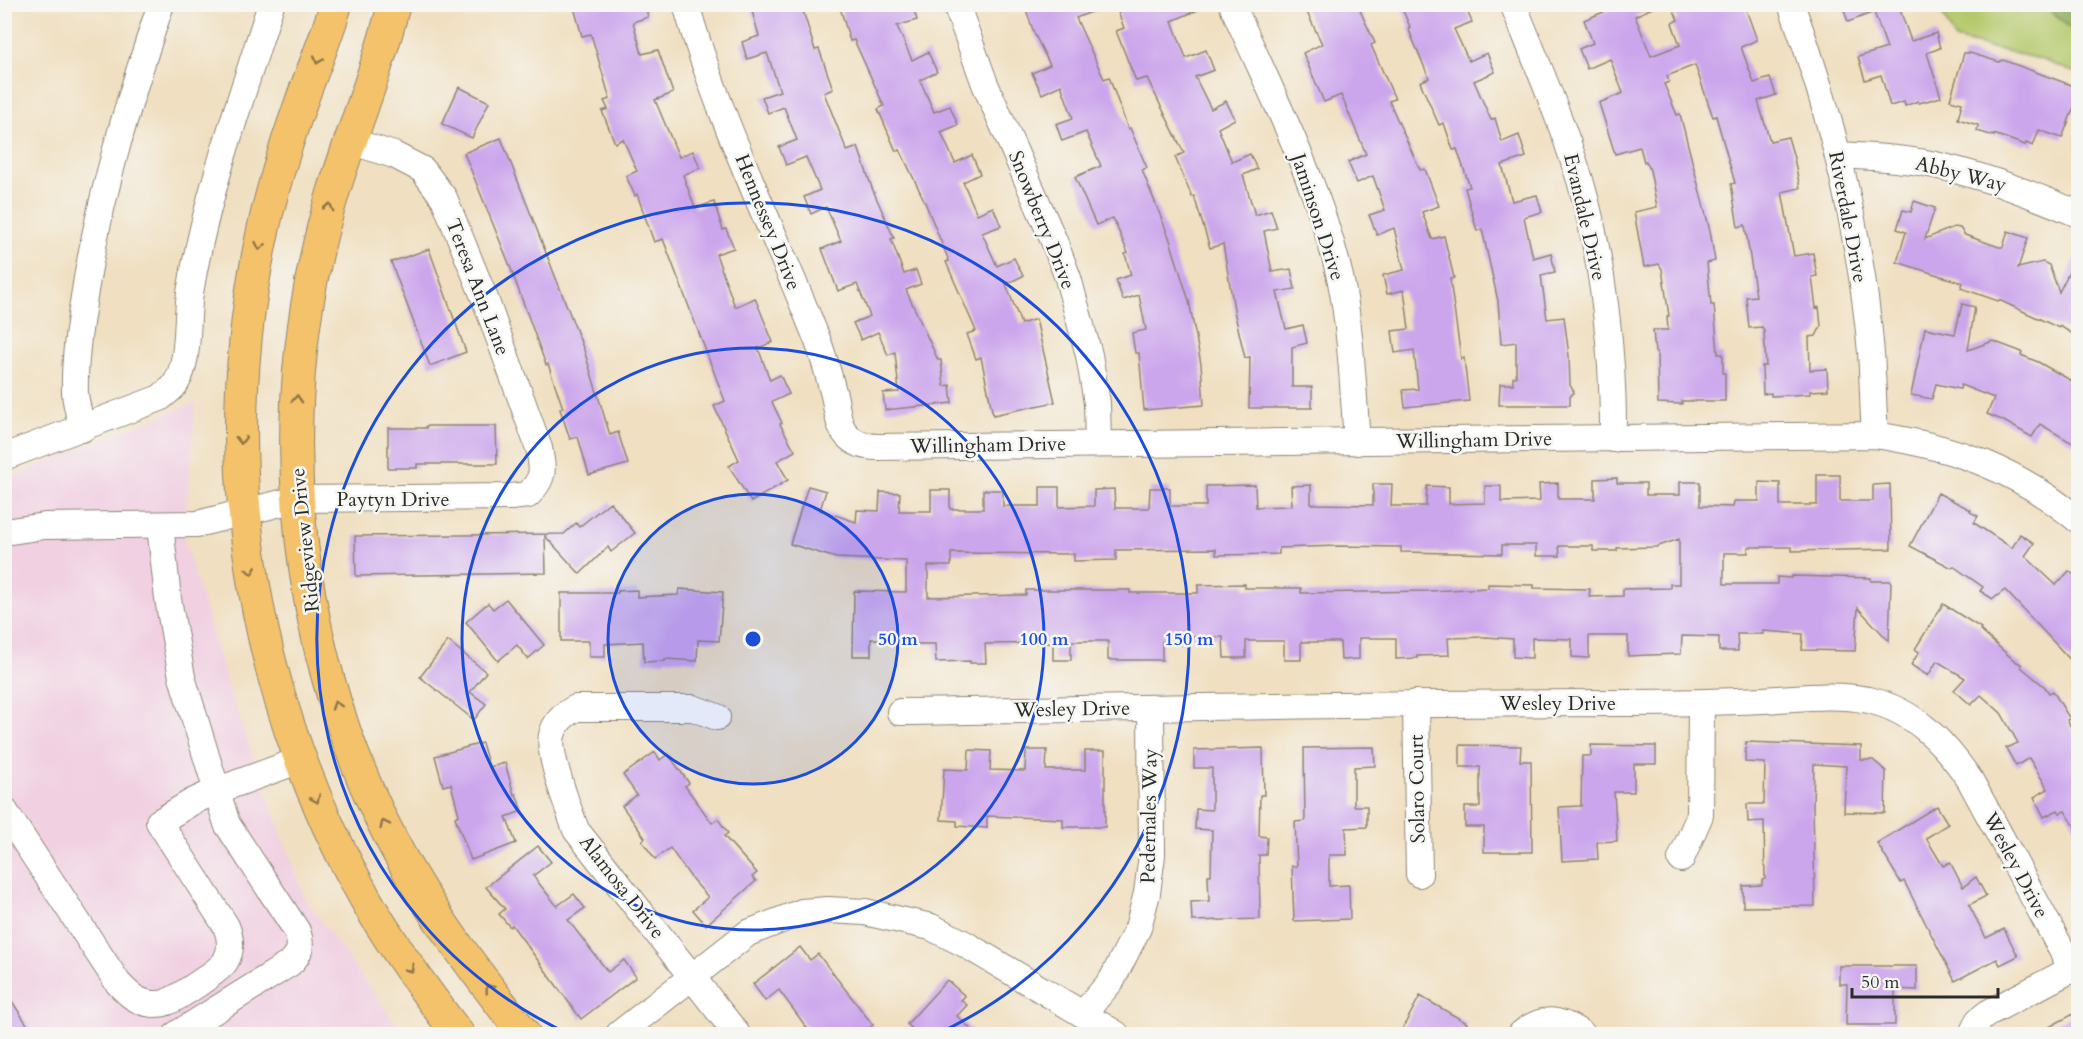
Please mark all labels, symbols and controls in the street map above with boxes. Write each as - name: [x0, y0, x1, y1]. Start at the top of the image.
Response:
- one-way arrow: [312, 54, 325, 65]
- street label: Snowberry Drive: [1002, 147, 1082, 293]
- street label: Jaminson Drive: [1284, 147, 1351, 284]
- street label: Riverdale Drive: [1822, 149, 1874, 285]
- street label: Hennessey Drive: [728, 150, 808, 294]
- street label: Abby Way: [1913, 150, 2010, 198]
- street label: Evandale Drive: [1557, 151, 1613, 283]
- one-way arrow: [322, 202, 334, 213]
- street label: Teresa Ann Lane: [440, 215, 516, 359]
- one-way arrow: [254, 241, 267, 251]
- one-way arrow: [291, 394, 304, 403]
- street label: Willingham Drive: [1395, 425, 1552, 455]
- street label: Willingham Drive: [909, 430, 1066, 460]
- one-way arrow: [235, 435, 247, 444]
- street label: Ridgeview Drive: [284, 466, 326, 614]
- street label: Paytyn Drive: [336, 486, 450, 513]
- one-way arrow: [245, 567, 257, 576]
- text: 50 m: [878, 627, 918, 652]
- text: 100 m: [1019, 627, 1069, 652]
- text: 150 m: [1164, 627, 1214, 652]
- centre of rings: [743, 629, 763, 649]
- street label: Wesley Drive: [1499, 690, 1616, 717]
- street label: Wesley Drive: [1013, 694, 1130, 724]
- one-way arrow: [331, 700, 344, 711]
- street label: Solaro Court: [1403, 734, 1431, 844]
- street label: Pedernales Way: [1134, 748, 1164, 884]
- one-way arrow: [309, 793, 321, 804]
- street label: Wesley Drive: [1976, 806, 2055, 923]
- one-way arrow: [380, 819, 392, 830]
- street label: Alamosa Drive: [573, 830, 671, 944]
- scale bar: [1852, 961, 1998, 999]
- one-way arrow: [403, 962, 414, 973]
- text: 50 m: [1861, 970, 1900, 995]
- one-way arrow: [485, 984, 496, 995]

